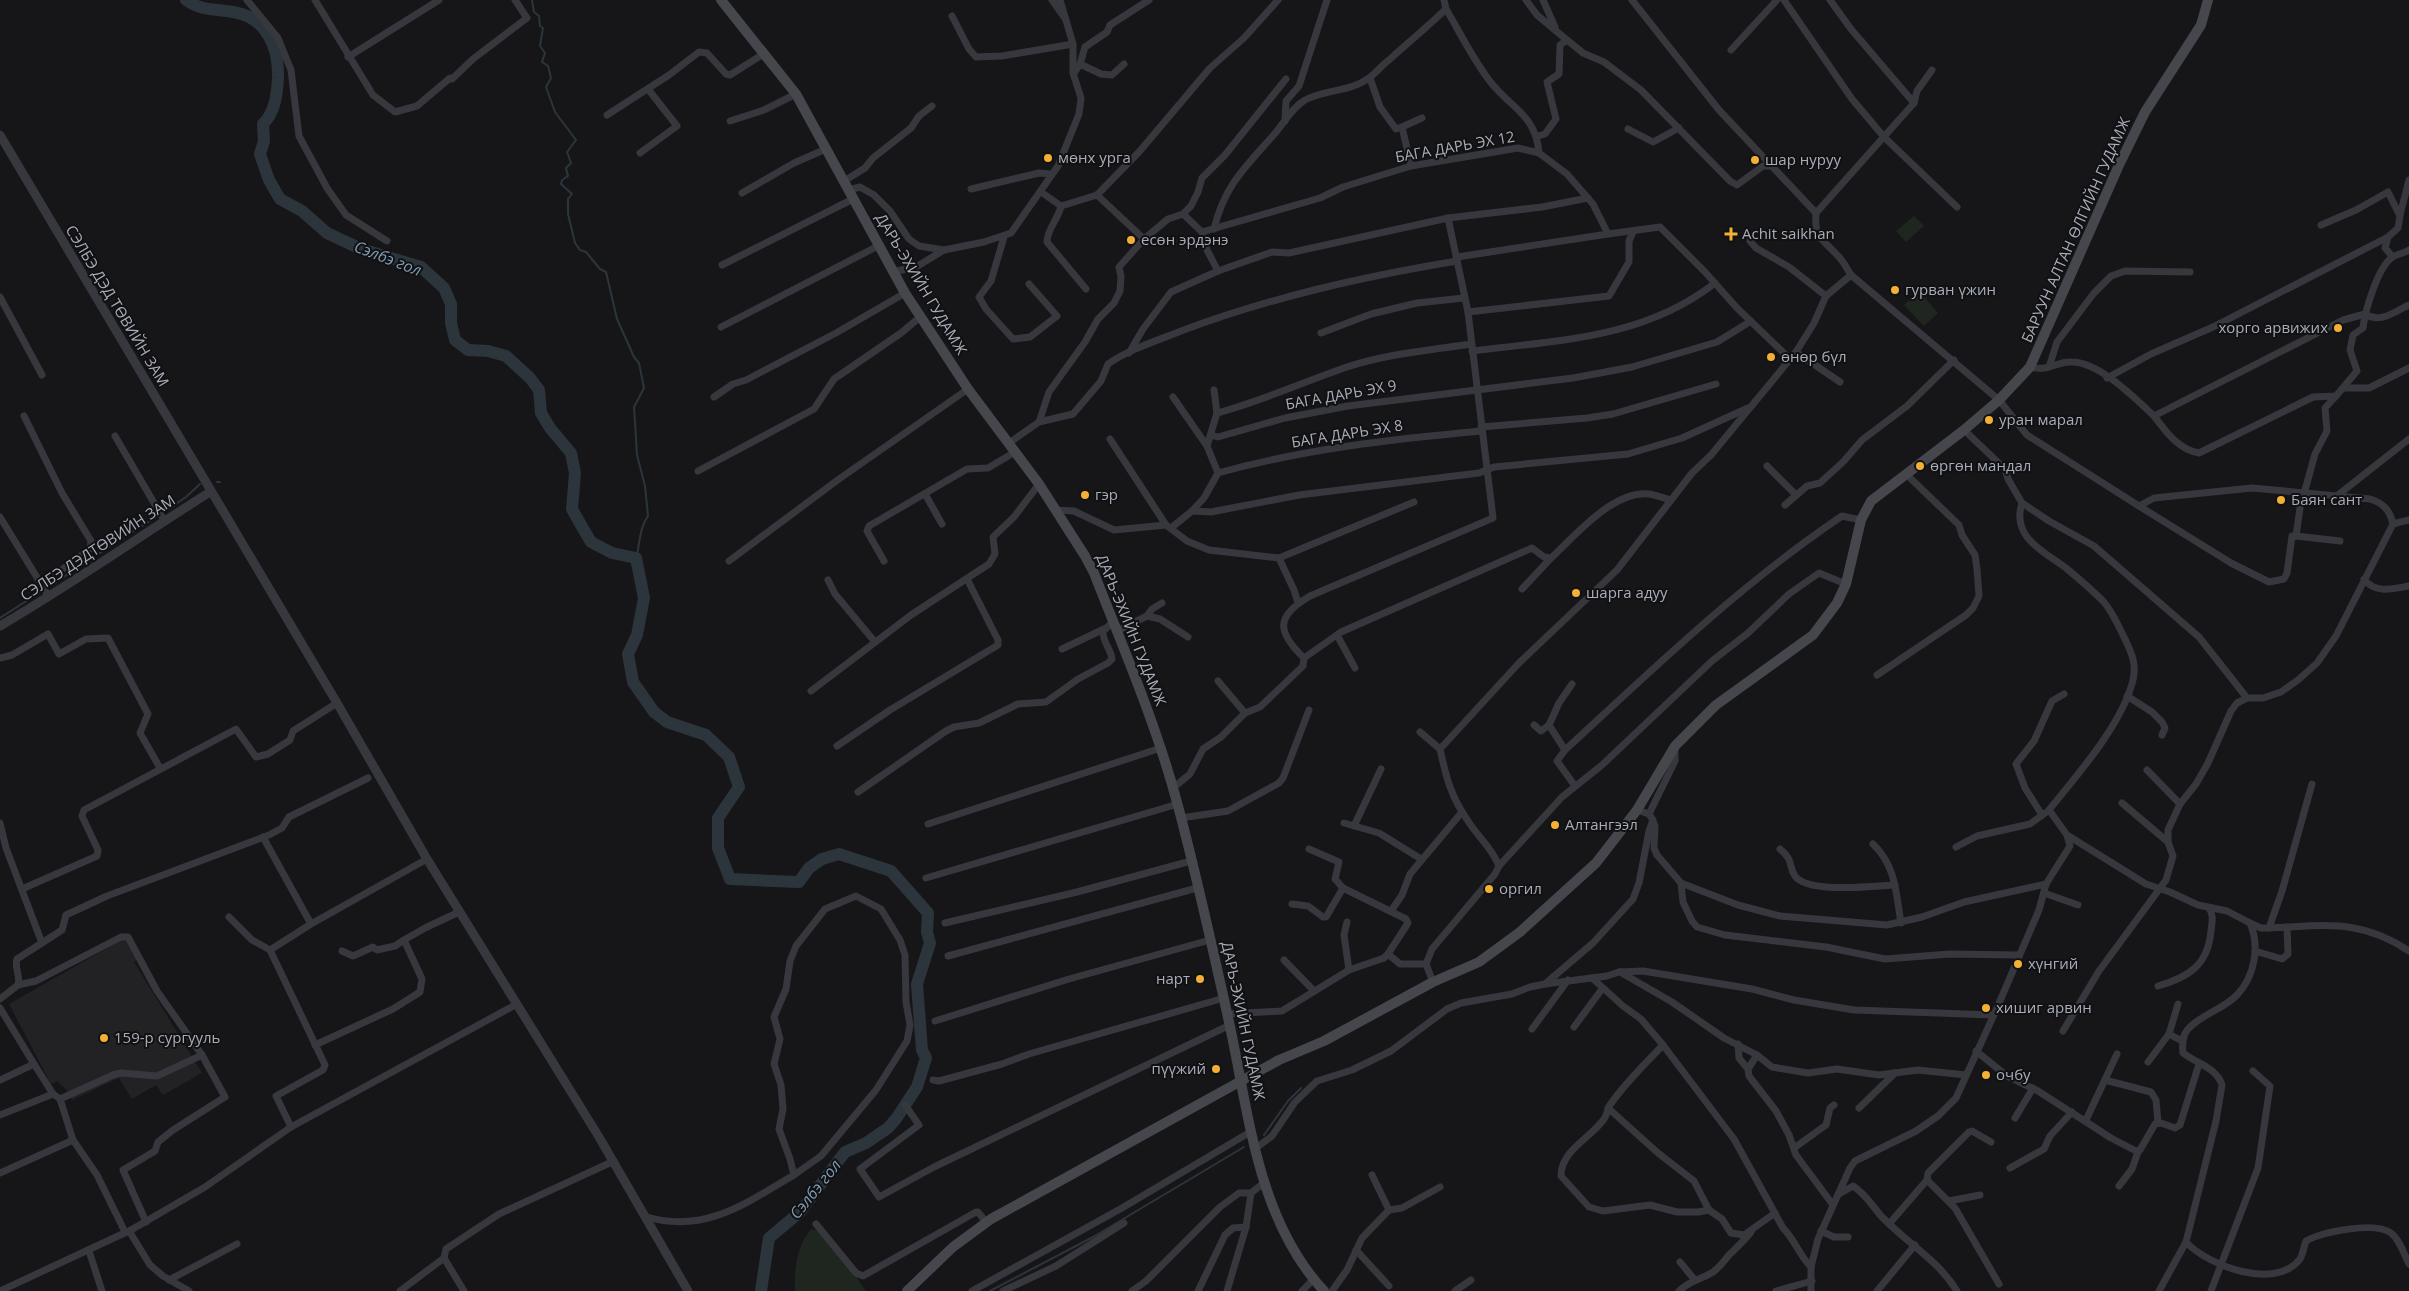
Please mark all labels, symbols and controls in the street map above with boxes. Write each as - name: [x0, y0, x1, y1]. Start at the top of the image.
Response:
- street label: БАРУУН АЛТАН ӨЛГИЙН ГУДАМЖ: [2016, 113, 2134, 345]
- street label: БАГА ДАРЬ ЭХ 12: [1393, 126, 1516, 166]
- place label: мөнх урга: [1058, 147, 1131, 167]
- place label: шар нуруу: [1765, 149, 1841, 169]
- marker: мөнх урга: [1042, 152, 1054, 164]
- marker: шар нуруу: [1749, 154, 1761, 166]
- street label: ДАРЬ-ЭХИЙН ГУДАМЖ: [872, 209, 972, 358]
- street label: СЭЛБЭ ДЭД ТӨВИЙН ЗАМ: [62, 221, 174, 390]
- place label: Achit saikhan: [1742, 223, 1835, 243]
- marker: Achit saikhan: [1724, 227, 1738, 241]
- place label: есөн эрдэнэ: [1141, 229, 1229, 249]
- marker: есөн эрдэнэ: [1125, 234, 1137, 246]
- water label: Сэлбэ гол: [351, 235, 425, 281]
- place label: гурван үжин: [1905, 279, 1996, 299]
- marker: гурван үжин: [1889, 284, 1901, 296]
- place label: хорго арвижих: [2218, 317, 2328, 337]
- marker: хорго арвижих: [2332, 322, 2344, 334]
- place label: өнөр бүл: [1781, 346, 1847, 366]
- marker: өнөр бүл: [1765, 351, 1777, 363]
- street label: БАГА ДАРЬ ЭХ 9: [1284, 374, 1398, 414]
- place label: уран марал: [1999, 409, 2083, 429]
- street label: БАГА ДАРЬ ЭХ 8: [1290, 414, 1404, 452]
- marker: уран марал: [1983, 414, 1995, 426]
- place label: өргөн мандал: [1930, 455, 2031, 475]
- marker: өргөн мандал: [1914, 460, 1926, 472]
- place label: гэр: [1095, 484, 1118, 504]
- street label: СЭЛБЭ ДЭДТӨВИЙН ЗАМ: [16, 489, 179, 605]
- marker: гэр: [1079, 489, 1091, 501]
- place label: Баян сант: [2291, 489, 2362, 509]
- marker: Баян сант: [2275, 494, 2287, 506]
- street label: ДАРЬ-ЭХИЙН ГУДАМЖ: [1092, 551, 1172, 709]
- place label: шарга адуу: [1586, 582, 1668, 602]
- marker: шарга адуу: [1570, 587, 1582, 599]
- place label: Алтангээл: [1565, 814, 1638, 834]
- marker: Алтангээл: [1549, 819, 1561, 831]
- place label: оргил: [1499, 878, 1542, 898]
- marker: оргил: [1483, 883, 1495, 895]
- street label: ДАРЬ-ЭХИЙН ГУДАМЖ: [1217, 940, 1271, 1102]
- place label: хүнгий: [2028, 953, 2078, 973]
- marker: хүнгий: [2012, 958, 2024, 970]
- place label: нарт: [1156, 968, 1190, 988]
- marker: нарт: [1194, 973, 1206, 985]
- place label: хишиг арвин: [1996, 997, 2092, 1017]
- marker: хишиг арвин: [1980, 1002, 1992, 1014]
- place label: 159-р сургууль: [114, 1027, 221, 1047]
- marker: 159-р сургууль: [98, 1032, 110, 1044]
- place label: пүүжий: [1152, 1058, 1206, 1078]
- marker: пүүжий: [1210, 1063, 1222, 1075]
- place label: очбу: [1996, 1064, 2031, 1084]
- marker: очбу: [1980, 1069, 1992, 1081]
- water label: Сэлбэ гол: [784, 1154, 846, 1223]

